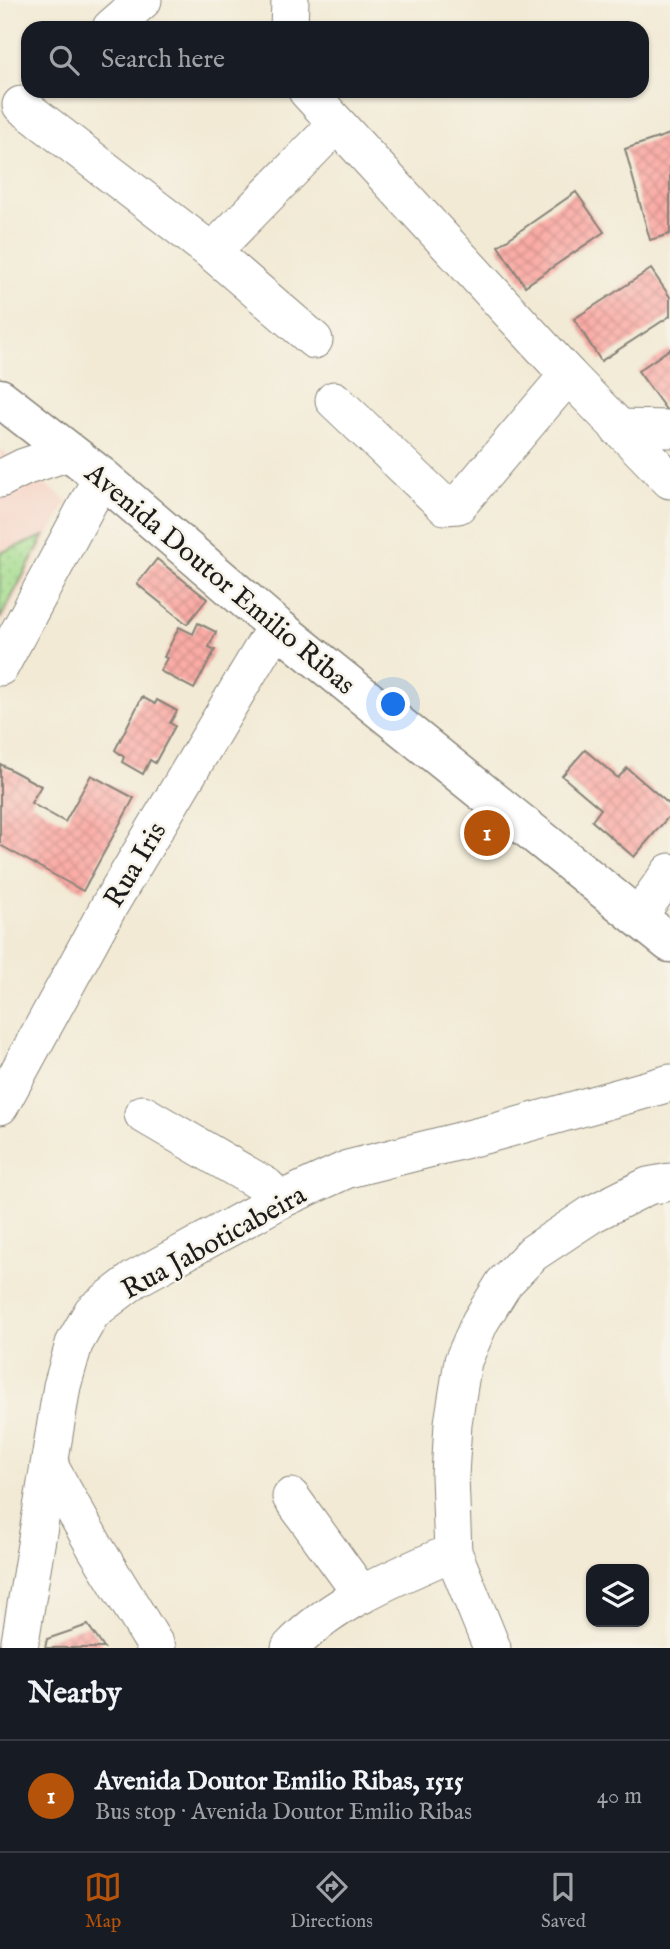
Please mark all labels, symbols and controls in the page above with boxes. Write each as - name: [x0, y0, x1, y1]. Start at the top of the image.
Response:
- search box: [21, 21, 649, 98]
- icon: search: [45, 41, 83, 79]
- text: Search here: [101, 43, 225, 76]
- street label: Avenida Doutor Emilio Ribas: [76, 456, 362, 703]
- your location: [376, 687, 410, 721]
- pin: 1: [464, 807, 510, 859]
- street label: Rua Iris: [97, 816, 175, 914]
- street label: Rua Jaboticabeira: [116, 1178, 313, 1308]
- map controls: [586, 1564, 649, 1627]
- button: layers: [586, 1564, 649, 1627]
- text: Nearby: [28, 1675, 121, 1713]
- text: Avenida Doutor Emilio Ribas, 1515: [95, 1765, 463, 1798]
- text: 1: [47, 1782, 55, 1811]
- text: 40 m: [597, 1782, 642, 1811]
- text: Bus stop · Avenida Doutor Emilio Ribas: [95, 1798, 472, 1827]
- tab: Map: [84, 1868, 122, 1934]
- tab: Directions: [290, 1868, 373, 1934]
- tab: Saved: [541, 1868, 586, 1934]

